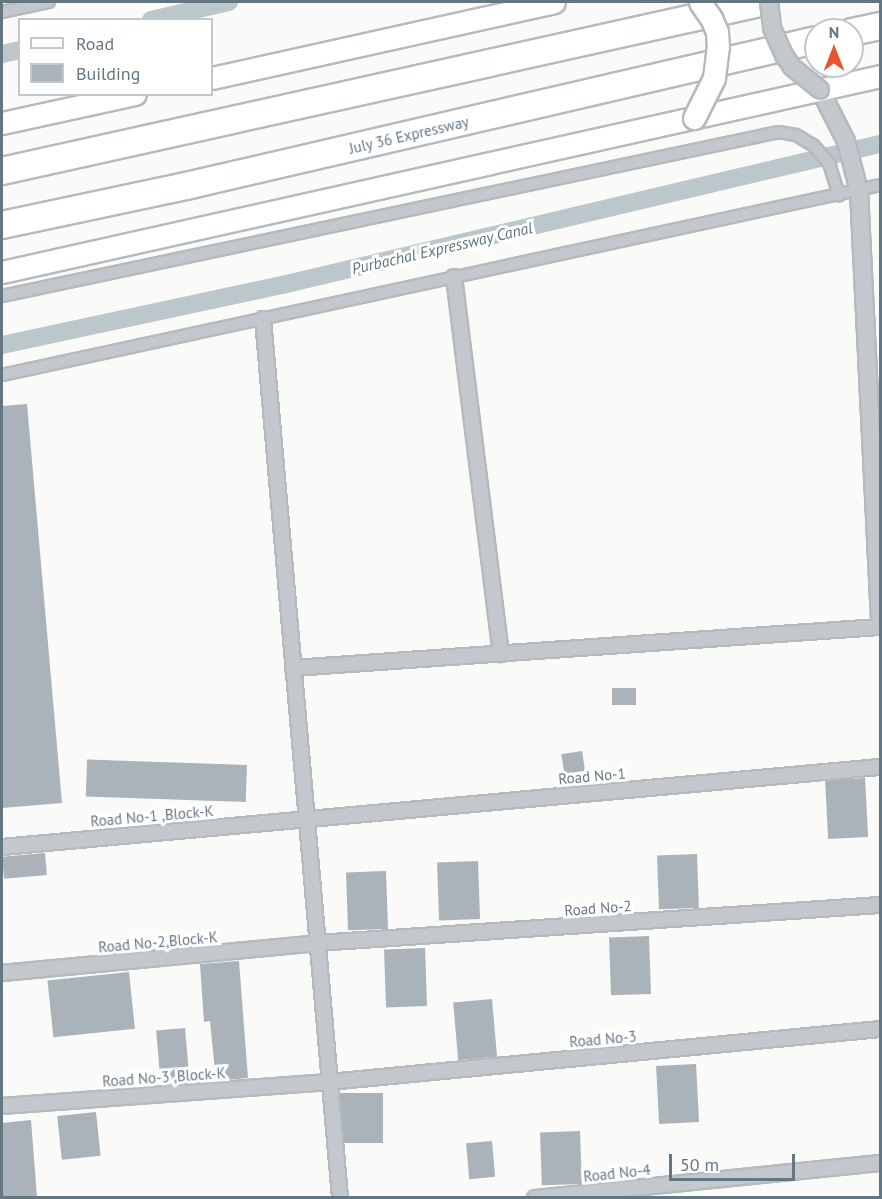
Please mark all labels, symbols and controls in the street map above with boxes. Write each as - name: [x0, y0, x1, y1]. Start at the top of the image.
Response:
- legend: [18, 18, 213, 96]
- north arrow: [804, 18, 864, 78]
- text: N: [829, 22, 839, 42]
- text: Road: [76, 32, 114, 55]
- text: Building: [76, 62, 140, 85]
- street label: July 36 Expressway: [347, 112, 471, 158]
- water label: Purbachal Expressway Canal: [350, 218, 534, 278]
- street label: Road No-1: [558, 764, 626, 788]
- street label: Road No-1 ,Block-K: [90, 802, 214, 830]
- street label: Road No-2: [564, 897, 632, 919]
- street label: Road No-2,Block-K: [98, 928, 218, 956]
- street label: Road No-3: [569, 1027, 637, 1051]
- street label: Road No-3 ,Block-K: [102, 1064, 226, 1090]
- scale bar: [672, 1142, 798, 1180]
- text: 50 m: [680, 1153, 719, 1176]
- street label: Road No-4: [583, 1161, 651, 1185]

